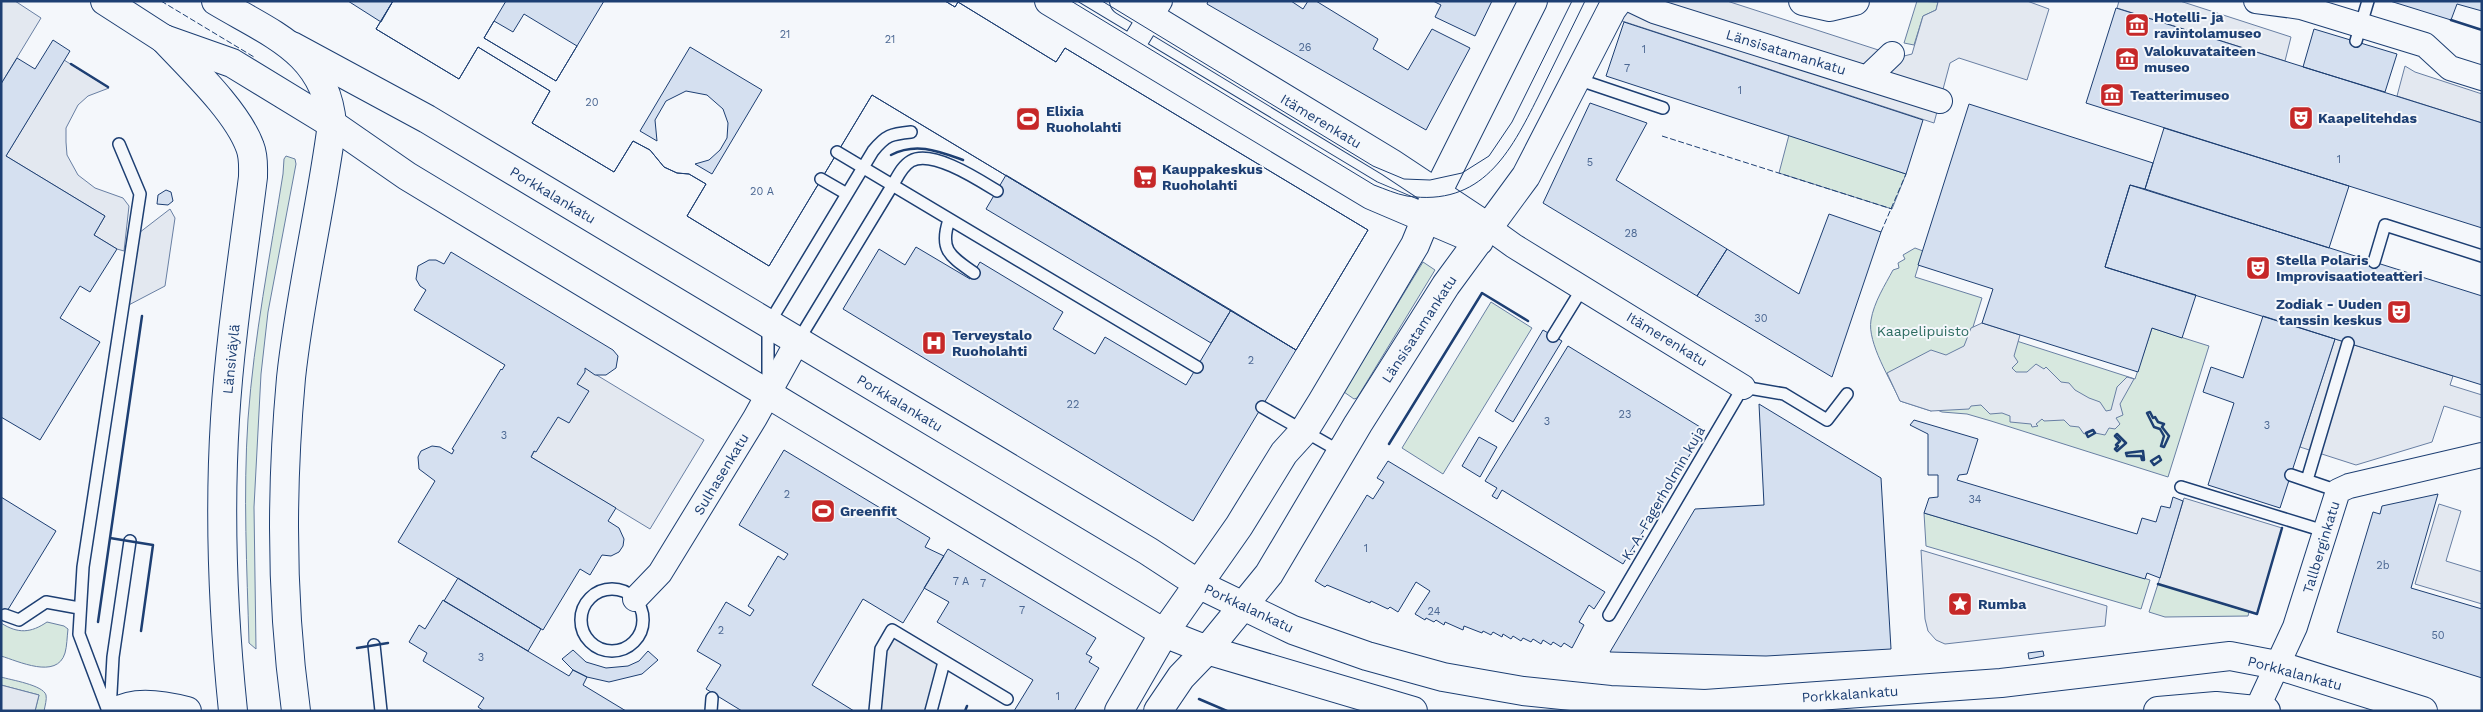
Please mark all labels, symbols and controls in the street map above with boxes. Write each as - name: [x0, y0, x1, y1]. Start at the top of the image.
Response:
- place label: Hotelli- ja ravintolamuseo: [2154, 9, 2261, 41]
- museum icon: Hotelli- ja ravintolamuseo: [2124, 12, 2150, 38]
- street label: Länsisatamankatu: [1724, 26, 1848, 78]
- house number: 21: [780, 28, 790, 41]
- house number: 21: [885, 33, 895, 46]
- house number: 26: [1298, 41, 1312, 54]
- house number: 1: [1642, 43, 1646, 56]
- place label: Valokuvataiteen museo: [2144, 43, 2256, 75]
- museum icon: Valokuvataiteen museo: [2114, 46, 2140, 72]
- house number: 7: [1624, 62, 1630, 75]
- museum icon: Teatterimuseo: [2099, 82, 2125, 108]
- house number: 1: [1738, 84, 1742, 97]
- place label: Teatterimuseo: [2130, 87, 2229, 103]
- street label: Itämerenkatu: [1278, 91, 1364, 151]
- house number: 20: [585, 96, 599, 109]
- place label: Elixia Ruoholahti: [1046, 103, 1121, 135]
- theatre icon: Kaapelitehdas: [2288, 105, 2314, 131]
- sports icon: Elixia Ruoholahti: [1015, 106, 1041, 132]
- place label: Kaapelitehdas: [2318, 110, 2417, 126]
- house number: 1: [2337, 153, 2341, 166]
- house number: 5: [1587, 156, 1593, 169]
- place label: Kauppakeskus Ruoholahti: [1162, 161, 1263, 193]
- street label: Porkkalankatu: [507, 163, 599, 227]
- supermarket icon: Kauppakeskus Ruoholahti: [1132, 164, 1158, 190]
- house number: 20 A: [750, 185, 774, 198]
- house number: 28: [1624, 227, 1638, 240]
- place label: Stella Polaris Improvisaatioteatteri: [2276, 252, 2423, 284]
- theatre icon: Stella Polaris Improvisaatioteatteri: [2245, 255, 2271, 281]
- street label: Länsisatamankatu: [1378, 272, 1460, 386]
- place label: Zodiak - Uuden tanssin keskus: [2276, 296, 2383, 328]
- theatre icon: Zodiak - Uuden tanssin keskus: [2386, 299, 2412, 325]
- street label: Itämerenkatu: [1624, 309, 1710, 369]
- house number: 30: [1754, 312, 1768, 325]
- street label: Länsiväylä: [219, 323, 243, 395]
- park label: Kaapelipuisto: [1877, 323, 1969, 339]
- place label: Terveystalo Ruoholahti: [952, 327, 1032, 359]
- hospital icon: Terveystalo Ruoholahti: [921, 330, 947, 356]
- house number: 2: [1248, 354, 1254, 367]
- street label: Porkkalankatu: [854, 371, 946, 435]
- house number: 22: [1067, 398, 1079, 411]
- house number: 23: [1619, 408, 1631, 421]
- house number: 3: [1544, 415, 1550, 428]
- house number: 3: [2264, 419, 2270, 432]
- street label: K. A. Fagerholmin kuja: [1618, 423, 1708, 563]
- house number: 3: [501, 429, 507, 442]
- street label: Sulhasenkatu: [690, 430, 752, 518]
- house number: 2: [784, 488, 790, 501]
- house number: 34: [1968, 493, 1982, 506]
- sports icon: Greenfit: [810, 498, 836, 524]
- street label: Tallberginkatu: [2299, 499, 2343, 595]
- place label: Greenfit: [840, 503, 897, 519]
- house number: 1: [1364, 542, 1368, 555]
- house number: 2b: [2376, 559, 2390, 572]
- house number: 7 A: [953, 575, 969, 588]
- house number: 7: [980, 577, 986, 590]
- street label: Porkkalankatu: [1202, 580, 1296, 636]
- place icon: Rumba: [1947, 591, 1973, 617]
- place label: Rumba: [1978, 596, 2027, 612]
- house number: 7: [1019, 604, 1025, 617]
- house number: 24: [1428, 605, 1441, 618]
- house number: 2: [718, 624, 724, 637]
- house number: 50: [2431, 629, 2445, 642]
- house number: 3: [478, 651, 484, 664]
- street label: Porkkalankatu: [2246, 653, 2344, 693]
- street label: Porkkalankatu: [1801, 683, 1899, 705]
- house number: 1: [1056, 690, 1060, 703]

